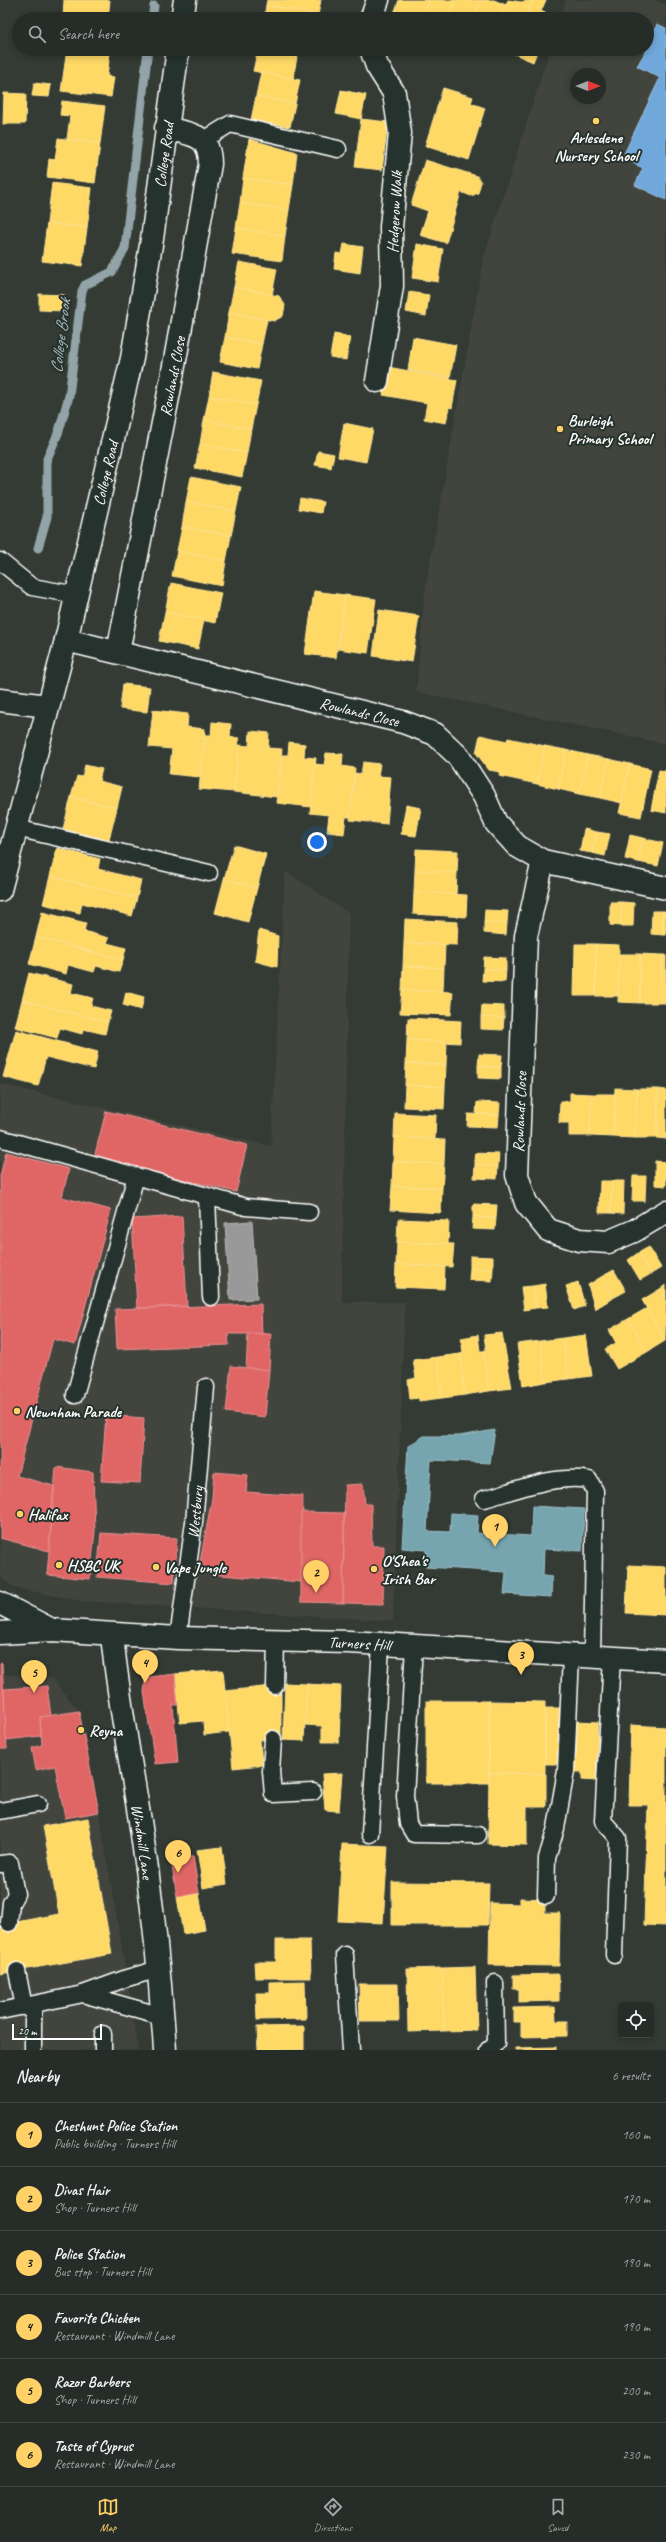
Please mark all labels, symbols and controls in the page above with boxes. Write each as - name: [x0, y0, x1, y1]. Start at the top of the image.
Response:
- search box: [12, 12, 654, 56]
- icon: search: [26, 23, 48, 45]
- text: Search here: [58, 25, 119, 44]
- north arrow: [570, 68, 606, 104]
- marker: Arlesdene Nursery School: [591, 116, 601, 126]
- street label: College Road: [150, 118, 179, 189]
- place label: Arlesdene Nursery School: [554, 128, 641, 166]
- street label: Hedgerow Walk: [383, 169, 407, 254]
- water label: College Brook: [46, 295, 76, 374]
- street label: Rowlands Close: [156, 333, 190, 418]
- place label: Burleigh Primary School: [568, 411, 655, 449]
- marker: Burleigh Primary School: [555, 424, 565, 434]
- street label: College Road: [89, 437, 124, 507]
- street label: Rowlands Close: [318, 693, 403, 732]
- your location: [307, 832, 327, 852]
- street label: Rowlands Close: [509, 1070, 531, 1153]
- place label: Newnham Parade: [25, 1402, 123, 1422]
- marker: Newnham Parade: [12, 1406, 22, 1416]
- street label: Westbury: [183, 1484, 208, 1539]
- place label: Halifax: [28, 1505, 69, 1525]
- marker: Halifax: [15, 1509, 25, 1519]
- pin: 1: [482, 1514, 508, 1547]
- place label: O'Shea's Irish Bar: [382, 1551, 437, 1589]
- place label: HSBC UK: [67, 1556, 122, 1576]
- place label: Vape Jungle: [164, 1558, 227, 1578]
- marker: HSBC UK: [54, 1560, 64, 1570]
- pin: 2: [303, 1560, 329, 1593]
- marker: Vape Jungle: [151, 1562, 161, 1572]
- marker: O'Shea's Irish Bar: [369, 1564, 379, 1574]
- street label: Turners Hill: [328, 1633, 395, 1656]
- pin: 3: [508, 1642, 534, 1675]
- pin: 4: [132, 1650, 158, 1683]
- pin: 5: [21, 1660, 47, 1693]
- place label: Reyna: [89, 1721, 124, 1741]
- marker: Reyna: [76, 1725, 86, 1735]
- street label: Windmill Lane: [126, 1803, 158, 1882]
- pin: 6: [165, 1840, 191, 1873]
- map controls: [618, 2002, 654, 2038]
- button: locate: [618, 2002, 654, 2038]
- scale bar: [12, 2022, 102, 2041]
- text: 20 m: [18, 2024, 37, 2038]
- text: Nearby: [16, 2066, 59, 2087]
- text: 6 results: [612, 2068, 650, 2084]
- text: Cheshunt Police Station: [54, 2117, 177, 2136]
- text: 1: [26, 2127, 32, 2143]
- text: 160 m: [622, 2127, 650, 2143]
- text: Public building · Turners Hill: [54, 2136, 175, 2152]
- text: Divas Hair: [54, 2181, 109, 2200]
- text: 2: [26, 2191, 32, 2207]
- text: 170 m: [622, 2191, 650, 2207]
- text: Shop · Turners Hill: [54, 2200, 136, 2216]
- text: Police Station: [54, 2245, 125, 2264]
- text: 3: [26, 2255, 32, 2271]
- text: 190 m: [622, 2255, 650, 2271]
- text: Bus stop · Turners Hill: [54, 2264, 151, 2280]
- text: Favorite Chicken: [54, 2309, 139, 2328]
- text: 4: [26, 2319, 32, 2335]
- text: 190 m: [622, 2319, 650, 2335]
- text: Restaurant · Windmill Lane: [54, 2328, 174, 2344]
- text: Razor Barbers: [54, 2373, 130, 2392]
- text: 5: [26, 2383, 32, 2399]
- text: 200 m: [622, 2383, 650, 2399]
- text: Shop · Turners Hill: [54, 2392, 136, 2408]
- text: Taste of Cyprus: [54, 2437, 133, 2456]
- text: 6: [26, 2447, 32, 2463]
- text: 230 m: [622, 2447, 650, 2463]
- text: Restaurant · Windmill Lane: [54, 2456, 174, 2472]
- tab: Map: [97, 2496, 119, 2534]
- tab: Directions: [314, 2496, 352, 2534]
- tab: Saved: [547, 2496, 569, 2534]

